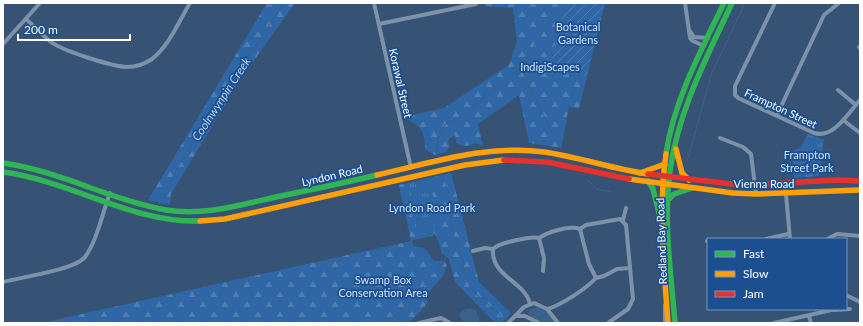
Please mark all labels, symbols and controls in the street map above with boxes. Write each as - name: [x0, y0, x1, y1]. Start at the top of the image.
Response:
- scale bar: [18, 16, 130, 42]
- park label: Botanical Gardens: [556, 20, 600, 46]
- text: 200 m: [24, 22, 58, 37]
- street label: Korawal Street: [387, 47, 415, 119]
- water label: Coolnwynpin Creek: [188, 54, 254, 143]
- park label: IndigiScapes: [520, 60, 580, 73]
- street label: Frampton Street: [743, 86, 819, 130]
- park label: Frampton Street Park: [780, 148, 834, 174]
- street label: Lyndon Road: [300, 162, 364, 188]
- street label: Vienna Road: [734, 177, 794, 190]
- street label: Redland Bay Road: [653, 197, 669, 285]
- park label: Lyndon Road Park: [389, 201, 476, 214]
- legend: [707, 238, 847, 310]
- text: Fast: [743, 246, 765, 261]
- text: Slow: [743, 266, 769, 281]
- park label: Swamp Box Conservation Area: [338, 273, 428, 299]
- text: Jam: [743, 286, 764, 301]

